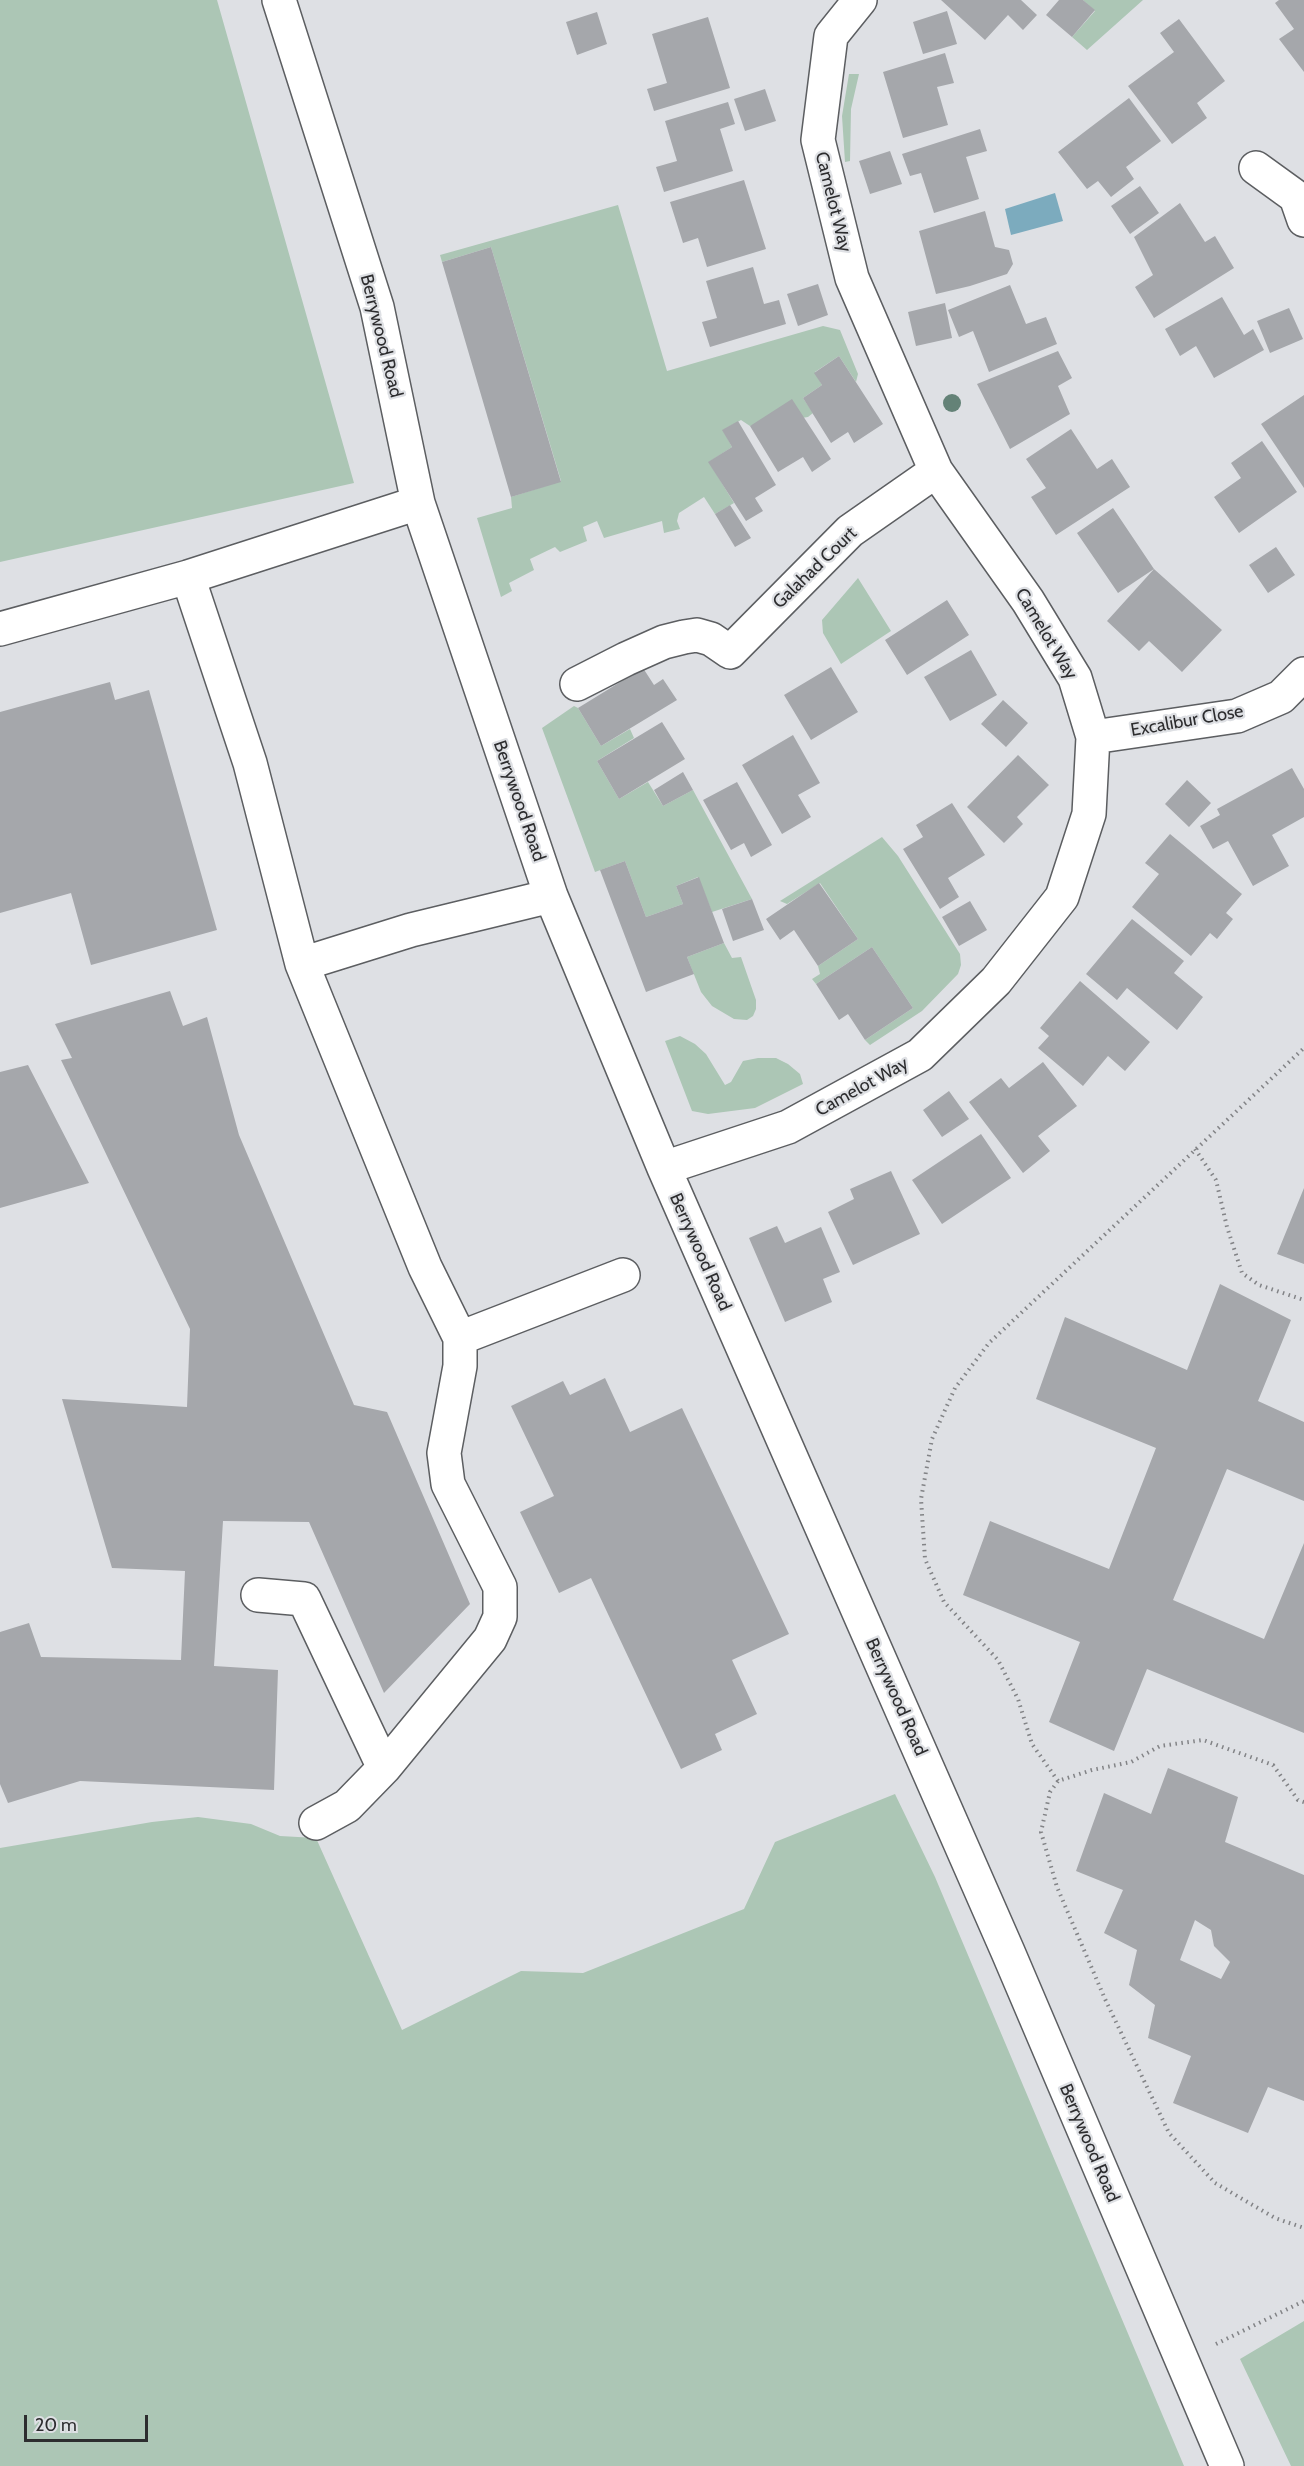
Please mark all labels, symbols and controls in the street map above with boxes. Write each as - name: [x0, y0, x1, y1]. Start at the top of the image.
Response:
- street label: Camelot Way: [810, 150, 856, 254]
- street label: Berrywood Road: [355, 272, 407, 400]
- street label: Galahad Court: [769, 523, 861, 613]
- street label: Camelot Way: [1010, 585, 1082, 683]
- street label: Excalibur Close: [1129, 700, 1245, 742]
- street label: Berrywood Road: [488, 738, 550, 864]
- street label: Camelot Way: [812, 1053, 912, 1121]
- street label: Berrywood Road: [664, 1190, 736, 1314]
- street label: Berrywood Road: [860, 1635, 932, 1759]
- street label: Berrywood Road: [1054, 2081, 1124, 2205]
- scale bar: [27, 2403, 152, 2441]
- text: 20 m: [35, 2414, 77, 2436]

